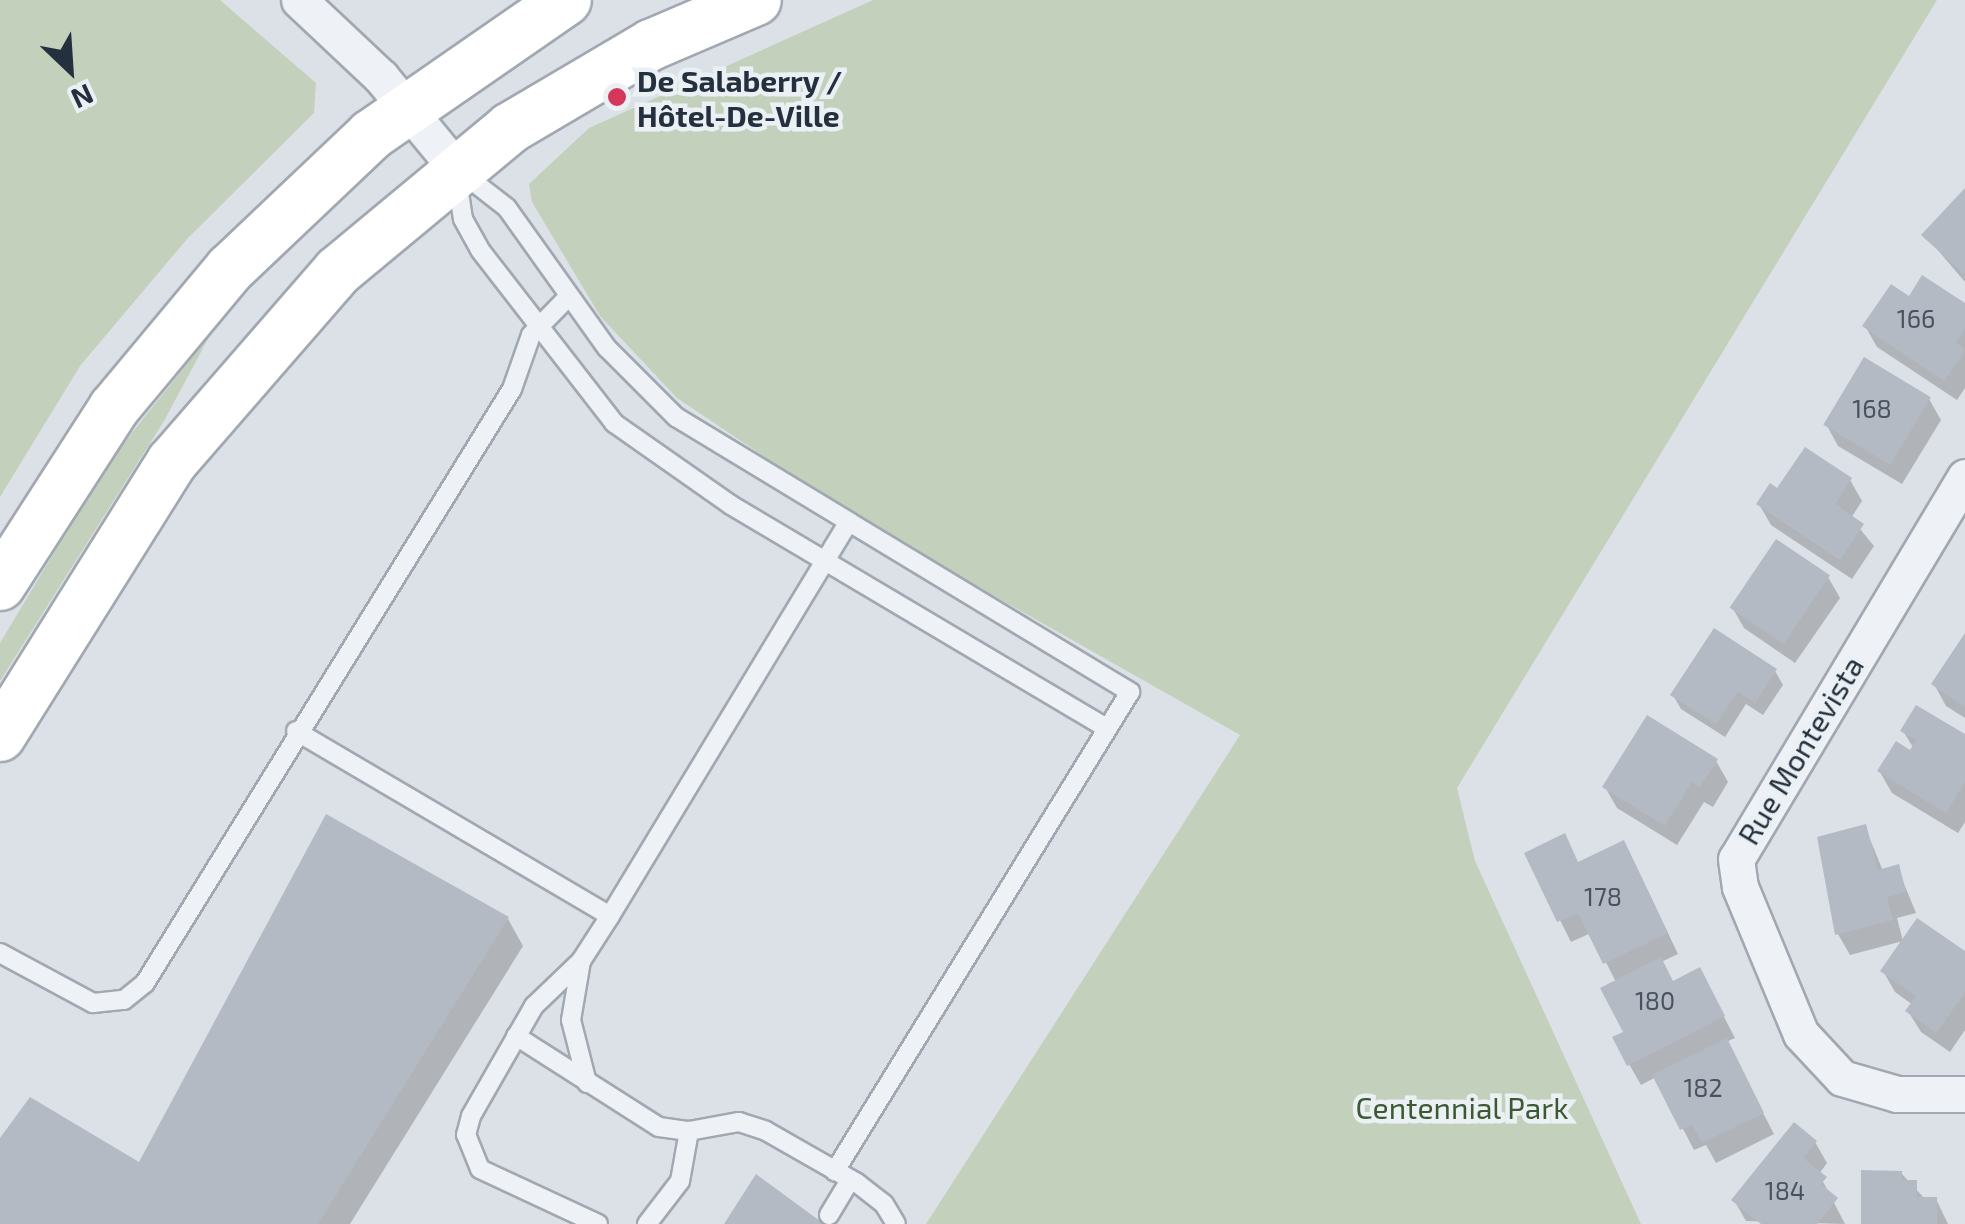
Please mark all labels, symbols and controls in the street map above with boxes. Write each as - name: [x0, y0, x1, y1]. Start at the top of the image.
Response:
- north arrow: [20, 20, 120, 120]
- place label: De Salaberry / Hôtel-De-Ville: [637, 62, 843, 132]
- text: N: [66, 78, 99, 117]
- marker: De Salaberry / Hôtel-De-Ville: [606, 86, 628, 108]
- house number: 166: [1897, 303, 1935, 333]
- house number: 168: [1852, 393, 1892, 423]
- street label: Rue Montevista: [1730, 649, 1870, 851]
- house number: 178: [1584, 881, 1622, 911]
- house number: 180: [1635, 985, 1675, 1015]
- house number: 182: [1683, 1072, 1723, 1102]
- park label: Centennial Park: [1355, 1089, 1569, 1125]
- house number: 184: [1765, 1175, 1805, 1205]

